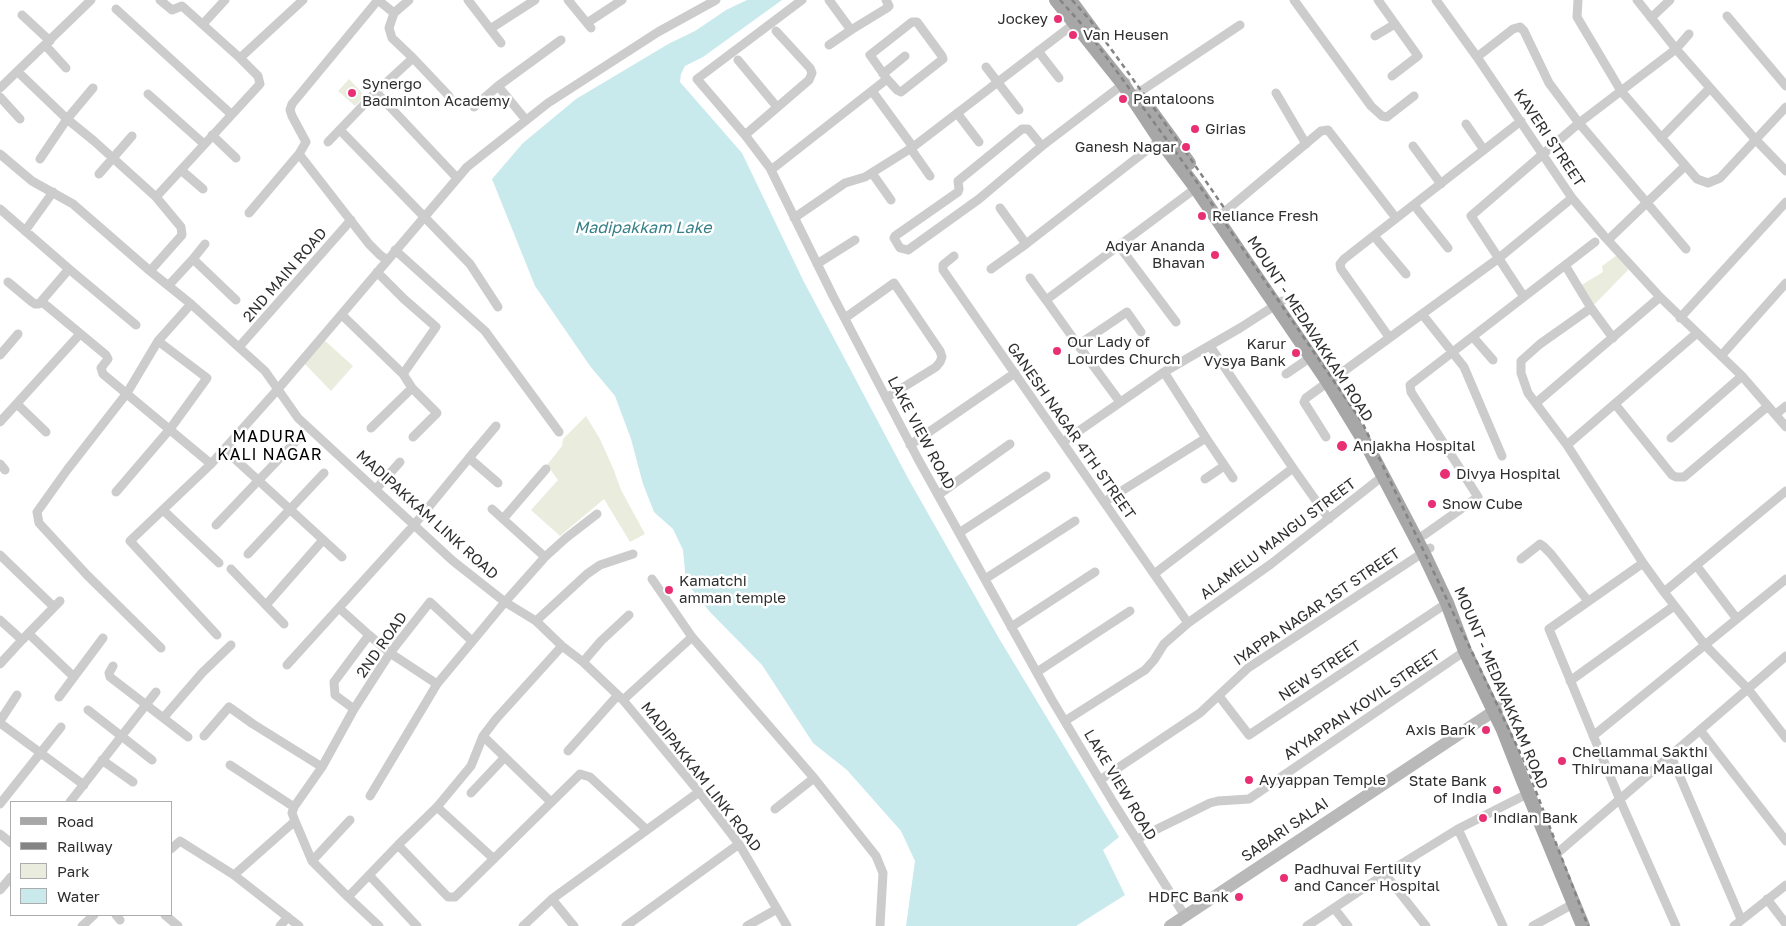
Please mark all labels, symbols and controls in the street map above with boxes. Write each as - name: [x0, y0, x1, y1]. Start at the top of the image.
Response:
- place label: Jockey: [998, 10, 1048, 28]
- marker: Jockey: [1052, 13, 1064, 25]
- place label: Van Heusen: [1083, 26, 1169, 44]
- marker: Van Heusen: [1067, 29, 1079, 41]
- place label: Synergo Badminton Academy: [362, 75, 510, 110]
- street label: KAVERI STREET: [1510, 86, 1588, 190]
- marker: Synergo Badminton Academy: [346, 87, 358, 99]
- place label: Pantaloons: [1133, 90, 1215, 108]
- marker: Pantaloons: [1117, 93, 1129, 105]
- place label: Girias: [1205, 120, 1246, 138]
- marker: Girias: [1189, 123, 1201, 135]
- place label: Ganesh Nagar: [1075, 138, 1176, 156]
- marker: Ganesh Nagar: [1180, 141, 1192, 153]
- place label: Reliance Fresh: [1212, 207, 1318, 225]
- marker: Reliance Fresh: [1196, 210, 1208, 222]
- water label: Madipakkam Lake: [574, 218, 712, 238]
- street label: 2ND MAIN ROAD: [239, 224, 331, 326]
- street label: MOUNT - MEDAVAKKAM ROAD: [1243, 233, 1377, 425]
- place label: Adyar Ananda Bhavan: [1105, 237, 1205, 272]
- marker: Adyar Ananda Bhavan: [1209, 249, 1221, 261]
- place label: Our Lady of Lourdes Church: [1067, 333, 1180, 368]
- place label: Karur Vysya Bank: [1203, 335, 1286, 370]
- street label: GANESH NAGAR 4TH STREET: [1003, 339, 1139, 523]
- marker: Our Lady of Lourdes Church: [1051, 345, 1063, 357]
- marker: Karur Vysya Bank: [1290, 347, 1302, 359]
- street label: LAKE VIEW ROAD: [883, 373, 959, 493]
- district label: MADURA KALI NAGAR: [216, 427, 324, 465]
- place label: Anjakha Hospital: [1353, 437, 1476, 455]
- marker: Anjakha Hospital: [1335, 439, 1349, 453]
- street label: MADIPAKKAM LINK ROAD: [352, 446, 502, 584]
- place label: Divya Hospital: [1456, 465, 1560, 483]
- marker: Divya Hospital: [1438, 467, 1452, 481]
- street label: ALAMELU MANGU STREET: [1197, 475, 1359, 603]
- place label: Snow Cube: [1442, 495, 1523, 513]
- marker: Snow Cube: [1426, 498, 1438, 510]
- street label: IYAPPA NAGAR 1ST STREET: [1230, 544, 1404, 670]
- place label: Kamatchi amman temple: [679, 572, 786, 607]
- marker: Kamatchi amman temple: [663, 584, 675, 596]
- street label: MOUNT - MEDAVAKKAM ROAD: [1450, 584, 1552, 792]
- street label: 2ND ROAD: [353, 609, 411, 681]
- street label: NEW STREET: [1275, 637, 1365, 705]
- street label: AYYAPPAN KOVIL STREET: [1280, 646, 1444, 764]
- street label: MADIPAKKAM LINK ROAD: [637, 699, 765, 855]
- place label: Axis Bank: [1405, 721, 1476, 739]
- marker: Axis Bank: [1480, 724, 1492, 736]
- street label: LAKE VIEW ROAD: [1080, 726, 1160, 844]
- place label: Chellammal Sakthi Thirumana Maaligai: [1572, 743, 1713, 778]
- marker: Chellammal Sakthi Thirumana Maaligai: [1556, 755, 1568, 767]
- place label: Ayyappan Temple: [1259, 771, 1386, 789]
- place label: State Bank of India: [1409, 772, 1487, 807]
- marker: Ayyappan Temple: [1243, 774, 1255, 786]
- marker: State Bank of India: [1491, 784, 1503, 796]
- street label: SABARI SALAI: [1238, 794, 1332, 866]
- legend: [10, 801, 172, 916]
- place label: Indian Bank: [1493, 809, 1578, 827]
- text: Road: [57, 812, 94, 830]
- marker: Indian Bank: [1477, 812, 1489, 824]
- text: Railway: [57, 837, 113, 855]
- place label: Padhuvai Fertility and Cancer Hospital: [1294, 860, 1440, 895]
- text: Park: [57, 862, 89, 880]
- marker: Padhuvai Fertility and Cancer Hospital: [1278, 872, 1290, 884]
- text: Water: [57, 887, 100, 905]
- place label: HDFC Bank: [1148, 888, 1229, 906]
- marker: HDFC Bank: [1233, 891, 1245, 903]

